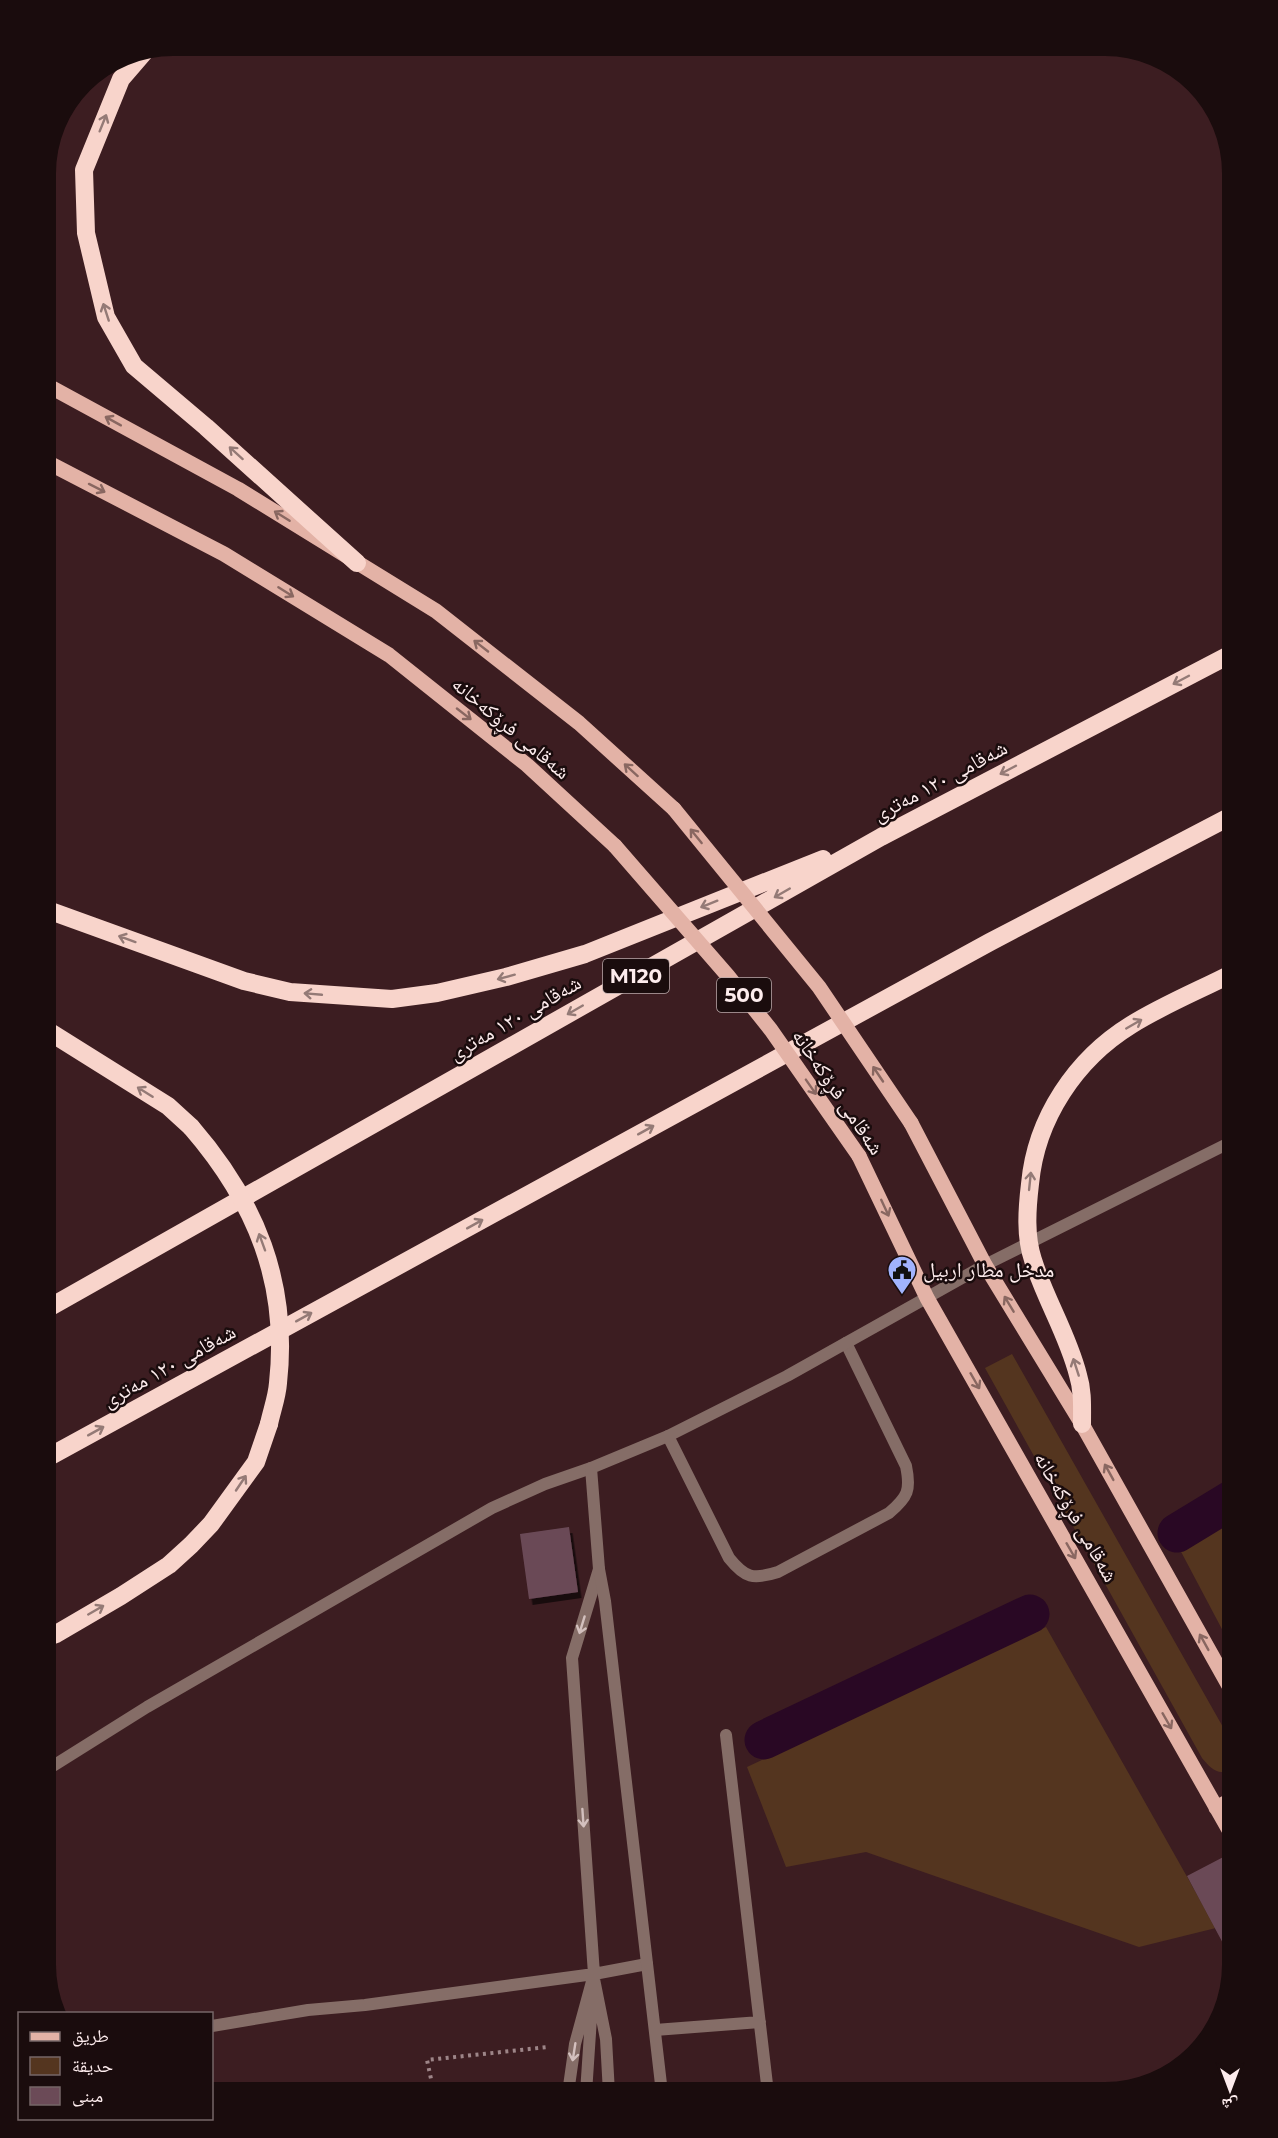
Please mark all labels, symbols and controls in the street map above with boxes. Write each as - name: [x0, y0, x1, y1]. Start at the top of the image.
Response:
- one-way arrow: [98, 115, 109, 133]
- one-way arrow: [99, 303, 110, 322]
- one-way arrow: [104, 415, 122, 426]
- one-way arrow: [228, 446, 243, 460]
- one-way arrow: [88, 482, 105, 494]
- one-way arrow: [274, 510, 291, 523]
- one-way arrow: [277, 586, 294, 598]
- one-way arrow: [473, 640, 489, 653]
- street label: شەقامی فڕۆکەخانە: [444, 671, 575, 788]
- one-way arrow: [1173, 674, 1190, 686]
- one-way arrow: [456, 708, 472, 721]
- street label: شەقامی ١٢٠ مەتری: [868, 735, 1012, 827]
- one-way arrow: [624, 763, 639, 777]
- one-way arrow: [1000, 765, 1018, 777]
- one-way arrow: [690, 828, 703, 844]
- one-way arrow: [773, 888, 790, 900]
- one-way arrow: [700, 899, 719, 910]
- one-way arrow: [118, 932, 137, 943]
- road number: M120: [603, 959, 669, 993]
- street label: شەقامی ١٢٠ مەتری: [444, 970, 586, 1066]
- one-way arrow: [497, 971, 516, 983]
- road number: 500: [717, 978, 771, 1012]
- one-way arrow: [304, 988, 324, 999]
- one-way arrow: [567, 1004, 584, 1016]
- one-way arrow: [1125, 1018, 1142, 1030]
- street label: شەقامی فڕۆکەخانە: [783, 1024, 890, 1162]
- one-way arrow: [872, 1067, 884, 1083]
- one-way arrow: [805, 1078, 817, 1094]
- one-way arrow: [136, 1085, 153, 1098]
- one-way arrow: [637, 1124, 654, 1136]
- one-way arrow: [1025, 1171, 1036, 1191]
- one-way arrow: [879, 1199, 891, 1217]
- one-way arrow: [466, 1217, 483, 1229]
- one-way arrow: [256, 1234, 267, 1252]
- public building icon: مدخل مطار اربيل: [886, 1254, 918, 1296]
- place label: مدخل مطار اربيل: [923, 1257, 1054, 1283]
- one-way arrow: [1003, 1296, 1015, 1313]
- one-way arrow: [295, 1311, 312, 1323]
- street label: شەقامی ١٢٠ مەتری: [98, 1319, 240, 1413]
- one-way arrow: [1069, 1358, 1080, 1377]
- one-way arrow: [969, 1372, 981, 1389]
- one-way arrow: [87, 1425, 105, 1436]
- street label: شەقامی فڕۆکەخانە: [1025, 1447, 1124, 1589]
- one-way arrow: [1103, 1464, 1115, 1481]
- one-way arrow: [235, 1476, 247, 1492]
- one-way arrow: [1065, 1542, 1077, 1559]
- one-way arrow: [87, 1604, 104, 1616]
- one-way arrow: [576, 1615, 587, 1634]
- one-way arrow: [1198, 1634, 1210, 1651]
- one-way arrow: [1162, 1711, 1173, 1729]
- one-way arrow: [578, 1808, 589, 1828]
- legend: [18, 2012, 213, 2120]
- text: طريق: [72, 2025, 109, 2047]
- one-way arrow: [569, 2042, 580, 2062]
- text: حديقة: [72, 2055, 113, 2077]
- north arrow: [1200, 2060, 1260, 2120]
- text: مبنى: [72, 2085, 103, 2107]
- text: ش: [1221, 2095, 1238, 2114]

